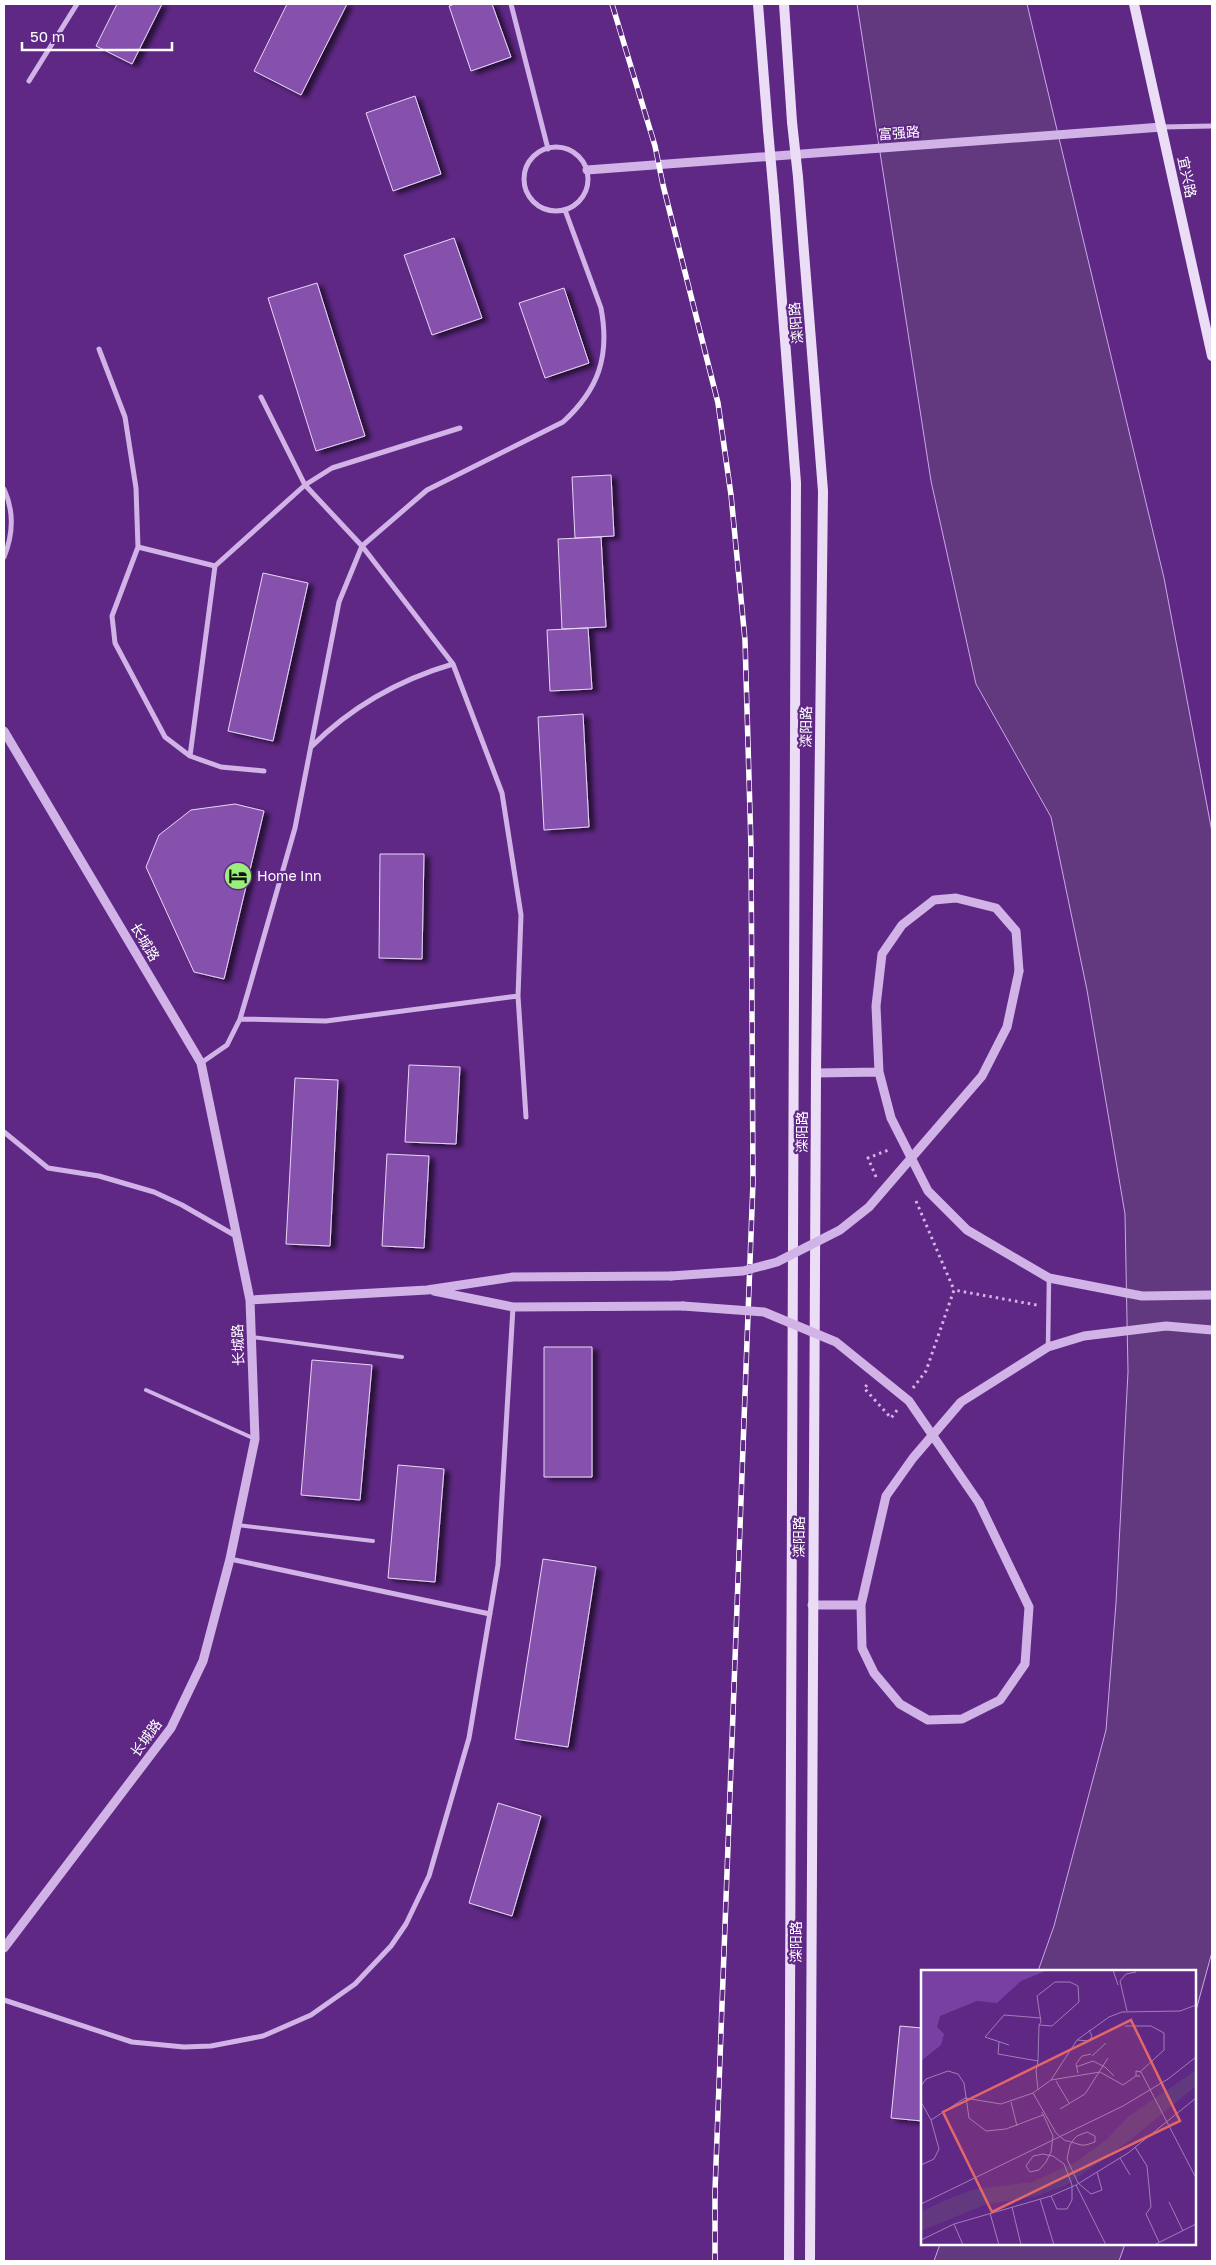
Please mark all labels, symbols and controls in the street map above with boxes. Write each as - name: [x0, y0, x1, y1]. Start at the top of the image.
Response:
- scale bar: [22, 20, 172, 52]
- text: 50 m: [30, 27, 65, 45]
- street label: 富强路: [877, 123, 921, 142]
- street label: 宜兴路: [1175, 155, 1200, 199]
- street label: 滦阳路: [785, 301, 806, 345]
- street label: 滦阳路: [797, 706, 814, 748]
- hotel icon: Home Inn: [223, 861, 253, 891]
- place label: Home Inn: [257, 867, 322, 884]
- street label: 长城路: [127, 919, 164, 964]
- street label: 滦阳路: [793, 1111, 810, 1153]
- street label: 长城路: [228, 1324, 247, 1366]
- street label: 滦阳路: [790, 1516, 807, 1558]
- street label: 长城路: [126, 1716, 165, 1760]
- street label: 滦阳路: [787, 1921, 804, 1963]
- inset map: [921, 1970, 1196, 2245]

